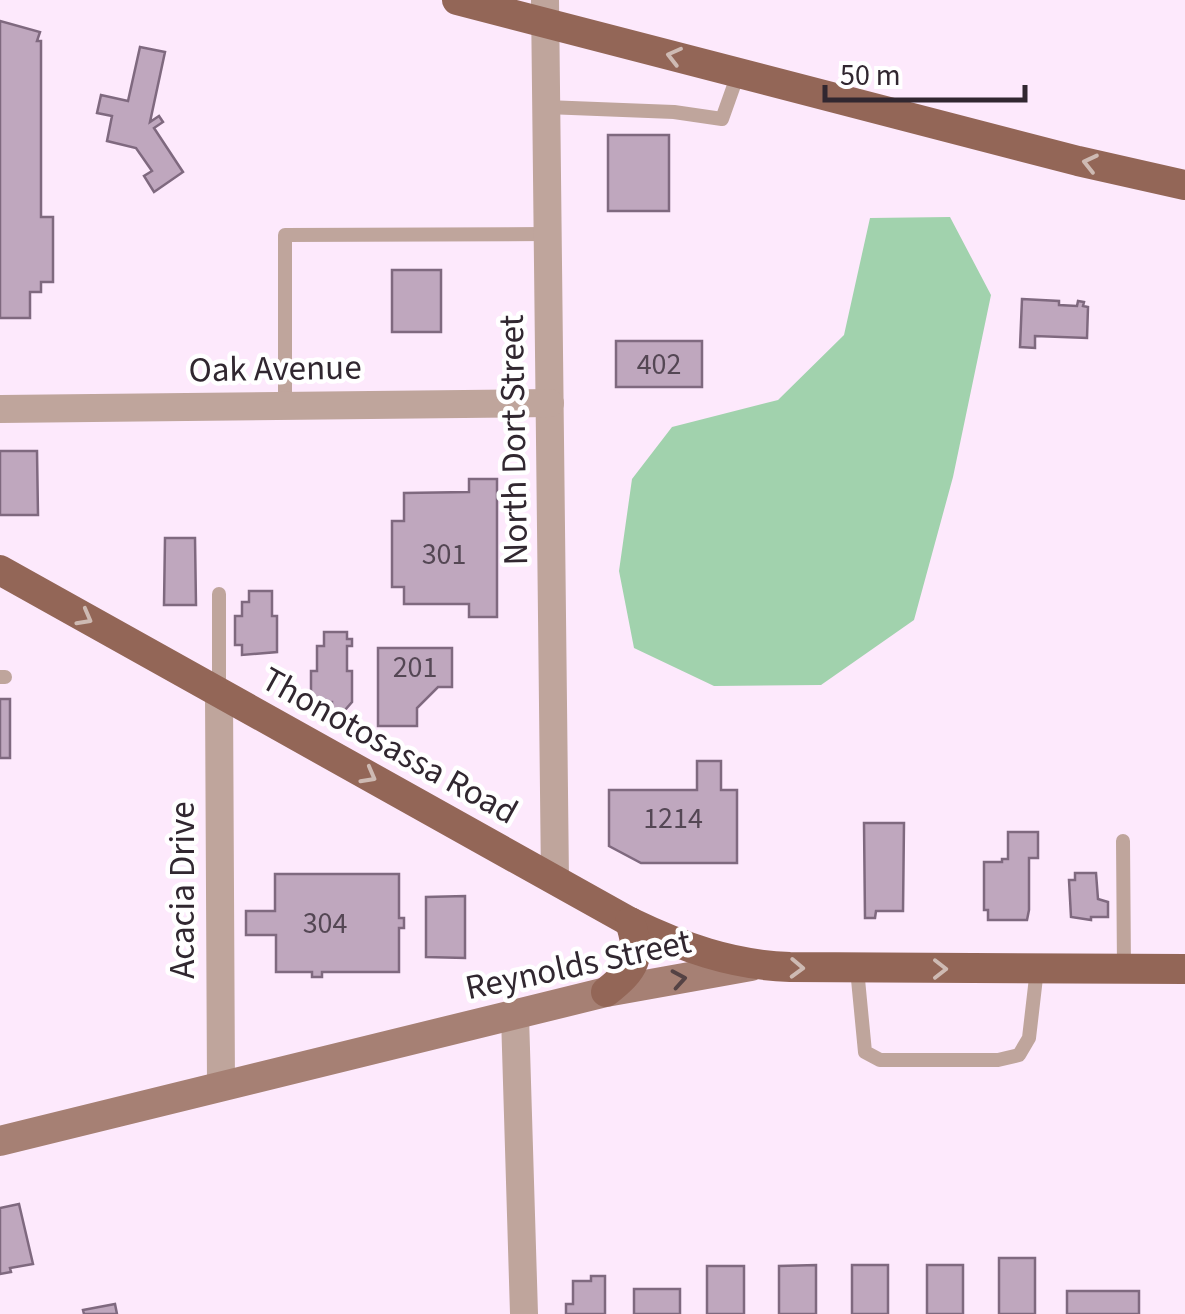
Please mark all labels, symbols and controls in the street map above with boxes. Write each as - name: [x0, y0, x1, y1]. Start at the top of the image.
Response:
- scale bar: [825, 40, 1025, 102]
- one-way arrow: [665, 47, 682, 68]
- text: 50 m: [840, 54, 901, 97]
- one-way arrow: [1082, 154, 1099, 175]
- street label: North Dort Street: [487, 314, 541, 566]
- street label: Oak Avenue: [188, 342, 362, 396]
- house number: 402: [637, 343, 681, 386]
- house number: 301: [422, 533, 466, 576]
- one-way arrow: [74, 606, 92, 625]
- house number: 201: [393, 646, 437, 689]
- street label: Thonotosassa Road: [252, 655, 527, 837]
- one-way arrow: [358, 764, 376, 784]
- house number: 1214: [643, 797, 703, 840]
- street label: Acacia Drive: [158, 801, 208, 979]
- house number: 304: [303, 902, 347, 945]
- street label: Reynolds Street: [461, 917, 696, 1013]
- one-way arrow: [789, 957, 805, 978]
- one-way arrow: [932, 958, 948, 980]
- one-way arrow: [670, 969, 687, 990]

